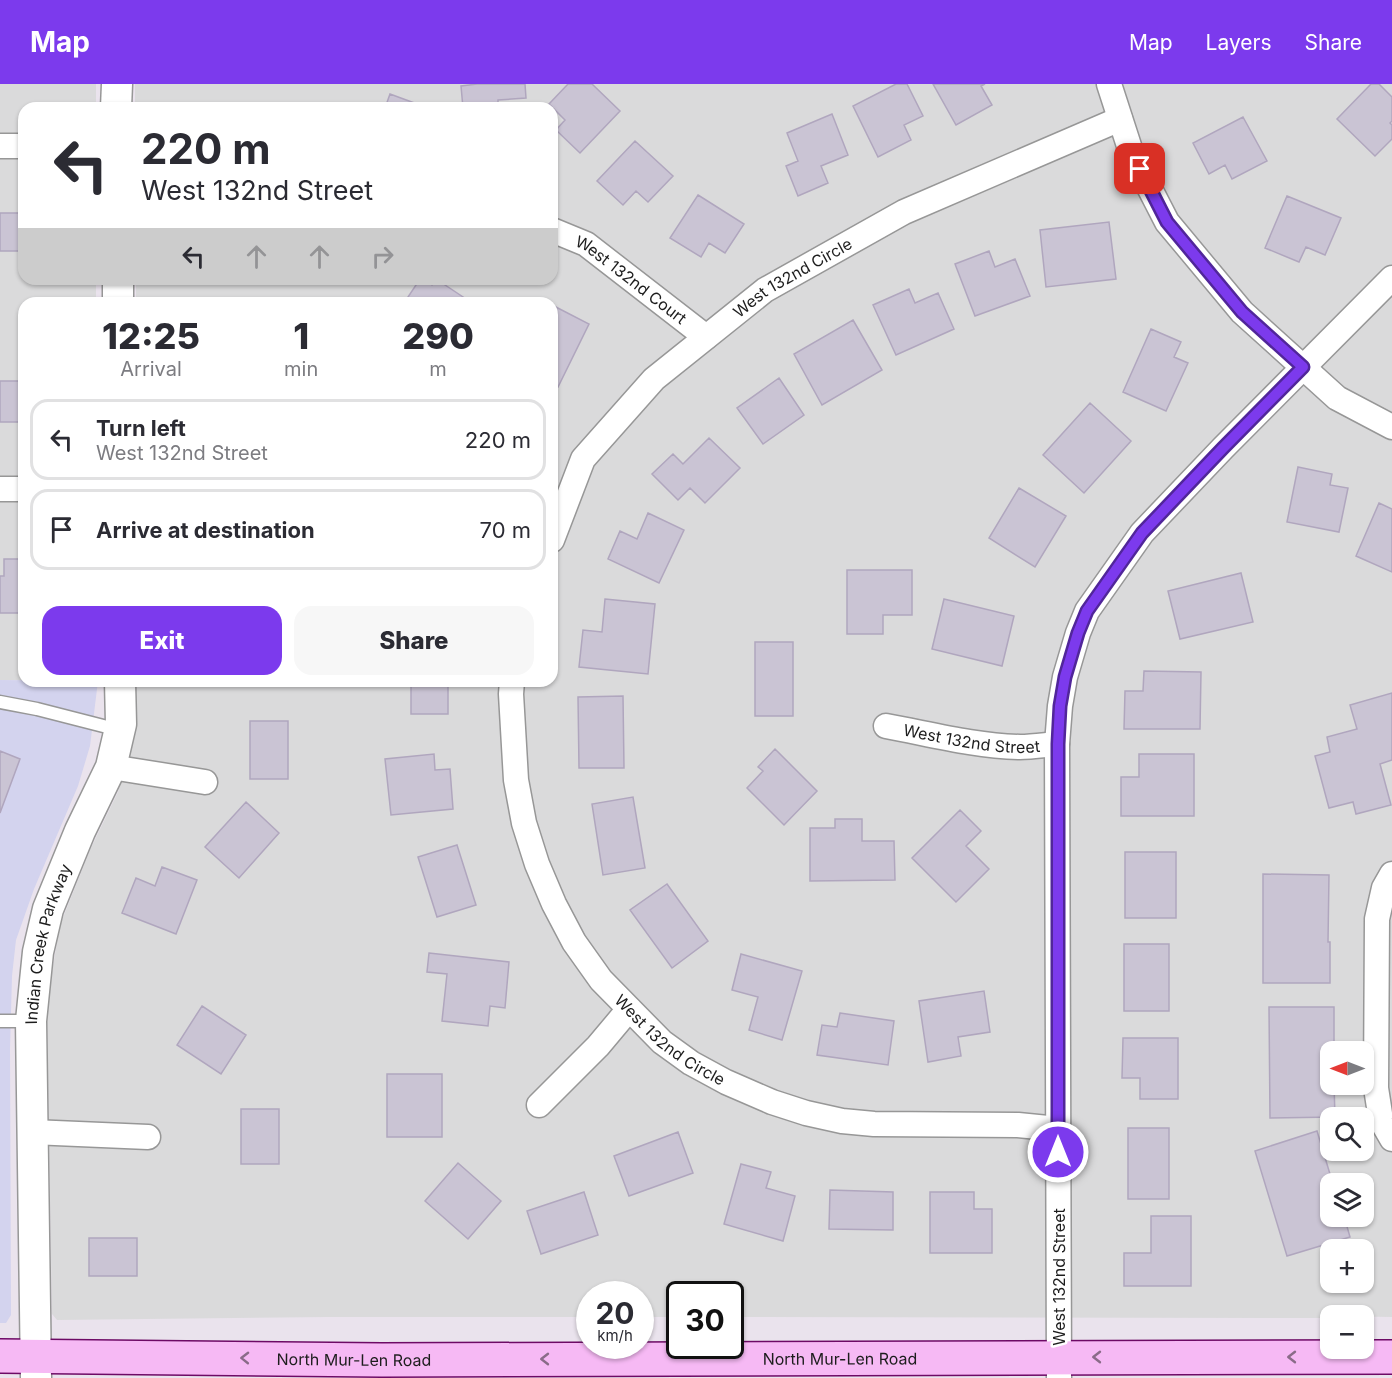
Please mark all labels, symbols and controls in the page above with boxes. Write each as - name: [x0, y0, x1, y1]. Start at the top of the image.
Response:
- text: Map: [30, 25, 90, 59]
- text: Map: [1129, 30, 1173, 55]
- text: Layers: [1206, 30, 1272, 55]
- text: Share: [1305, 30, 1362, 55]
- text: 220 m: [141, 123, 271, 174]
- icon: left: [42, 126, 120, 204]
- pin: [1114, 143, 1165, 194]
- icon: arrive: [1123, 152, 1156, 185]
- text: West 132nd Street: [141, 174, 373, 207]
- street label: West 132nd Court: [573, 231, 691, 328]
- street label: West 132nd Circle: [729, 233, 855, 322]
- icon: left: [177, 240, 210, 273]
- icon: ahead: [240, 240, 273, 273]
- icon: ahead: [303, 240, 336, 273]
- icon: right: [366, 240, 399, 273]
- text: 12:25: [102, 314, 200, 358]
- text: 1: [293, 314, 309, 358]
- text: 290: [402, 314, 474, 358]
- text: Arrival: [120, 357, 182, 381]
- text: min: [284, 357, 318, 381]
- text: m: [429, 357, 447, 381]
- text: Turn left: [96, 415, 186, 441]
- icon: left: [45, 423, 78, 456]
- text: 220 m: [465, 427, 531, 453]
- text: West 132nd Street: [96, 441, 268, 465]
- icon: arrive: [45, 513, 78, 546]
- text: Arrive at destination: [96, 517, 315, 543]
- text: 70 m: [480, 517, 531, 543]
- button: Exit: [42, 606, 282, 675]
- button: Share: [294, 606, 534, 675]
- street label: West 132nd Street: [902, 720, 1041, 757]
- street label: Indian Creek Parkway: [21, 861, 75, 1025]
- street label: West 132nd Circle: [611, 990, 729, 1090]
- north arrow: [1320, 1041, 1374, 1095]
- map controls: [1320, 1041, 1374, 1359]
- button: search: [1320, 1107, 1374, 1161]
- position arrow: [1026, 1120, 1090, 1184]
- button: layers: [1320, 1173, 1374, 1227]
- street label: West 132nd Street: [1049, 1208, 1069, 1346]
- button: +: [1320, 1239, 1374, 1293]
- speed limit sign: 30: [666, 1281, 744, 1359]
- text: 20: [595, 1295, 635, 1331]
- button: −: [1320, 1305, 1374, 1359]
- text: km/h: [597, 1326, 633, 1345]
- street label: North Mur-Len Road: [763, 1348, 917, 1369]
- street label: North Mur-Len Road: [277, 1349, 431, 1370]
- one-way arrow: [1092, 1351, 1101, 1363]
- one-way arrow: [1287, 1351, 1296, 1363]
- one-way arrow: [240, 1352, 249, 1364]
- one-way arrow: [540, 1353, 549, 1365]

